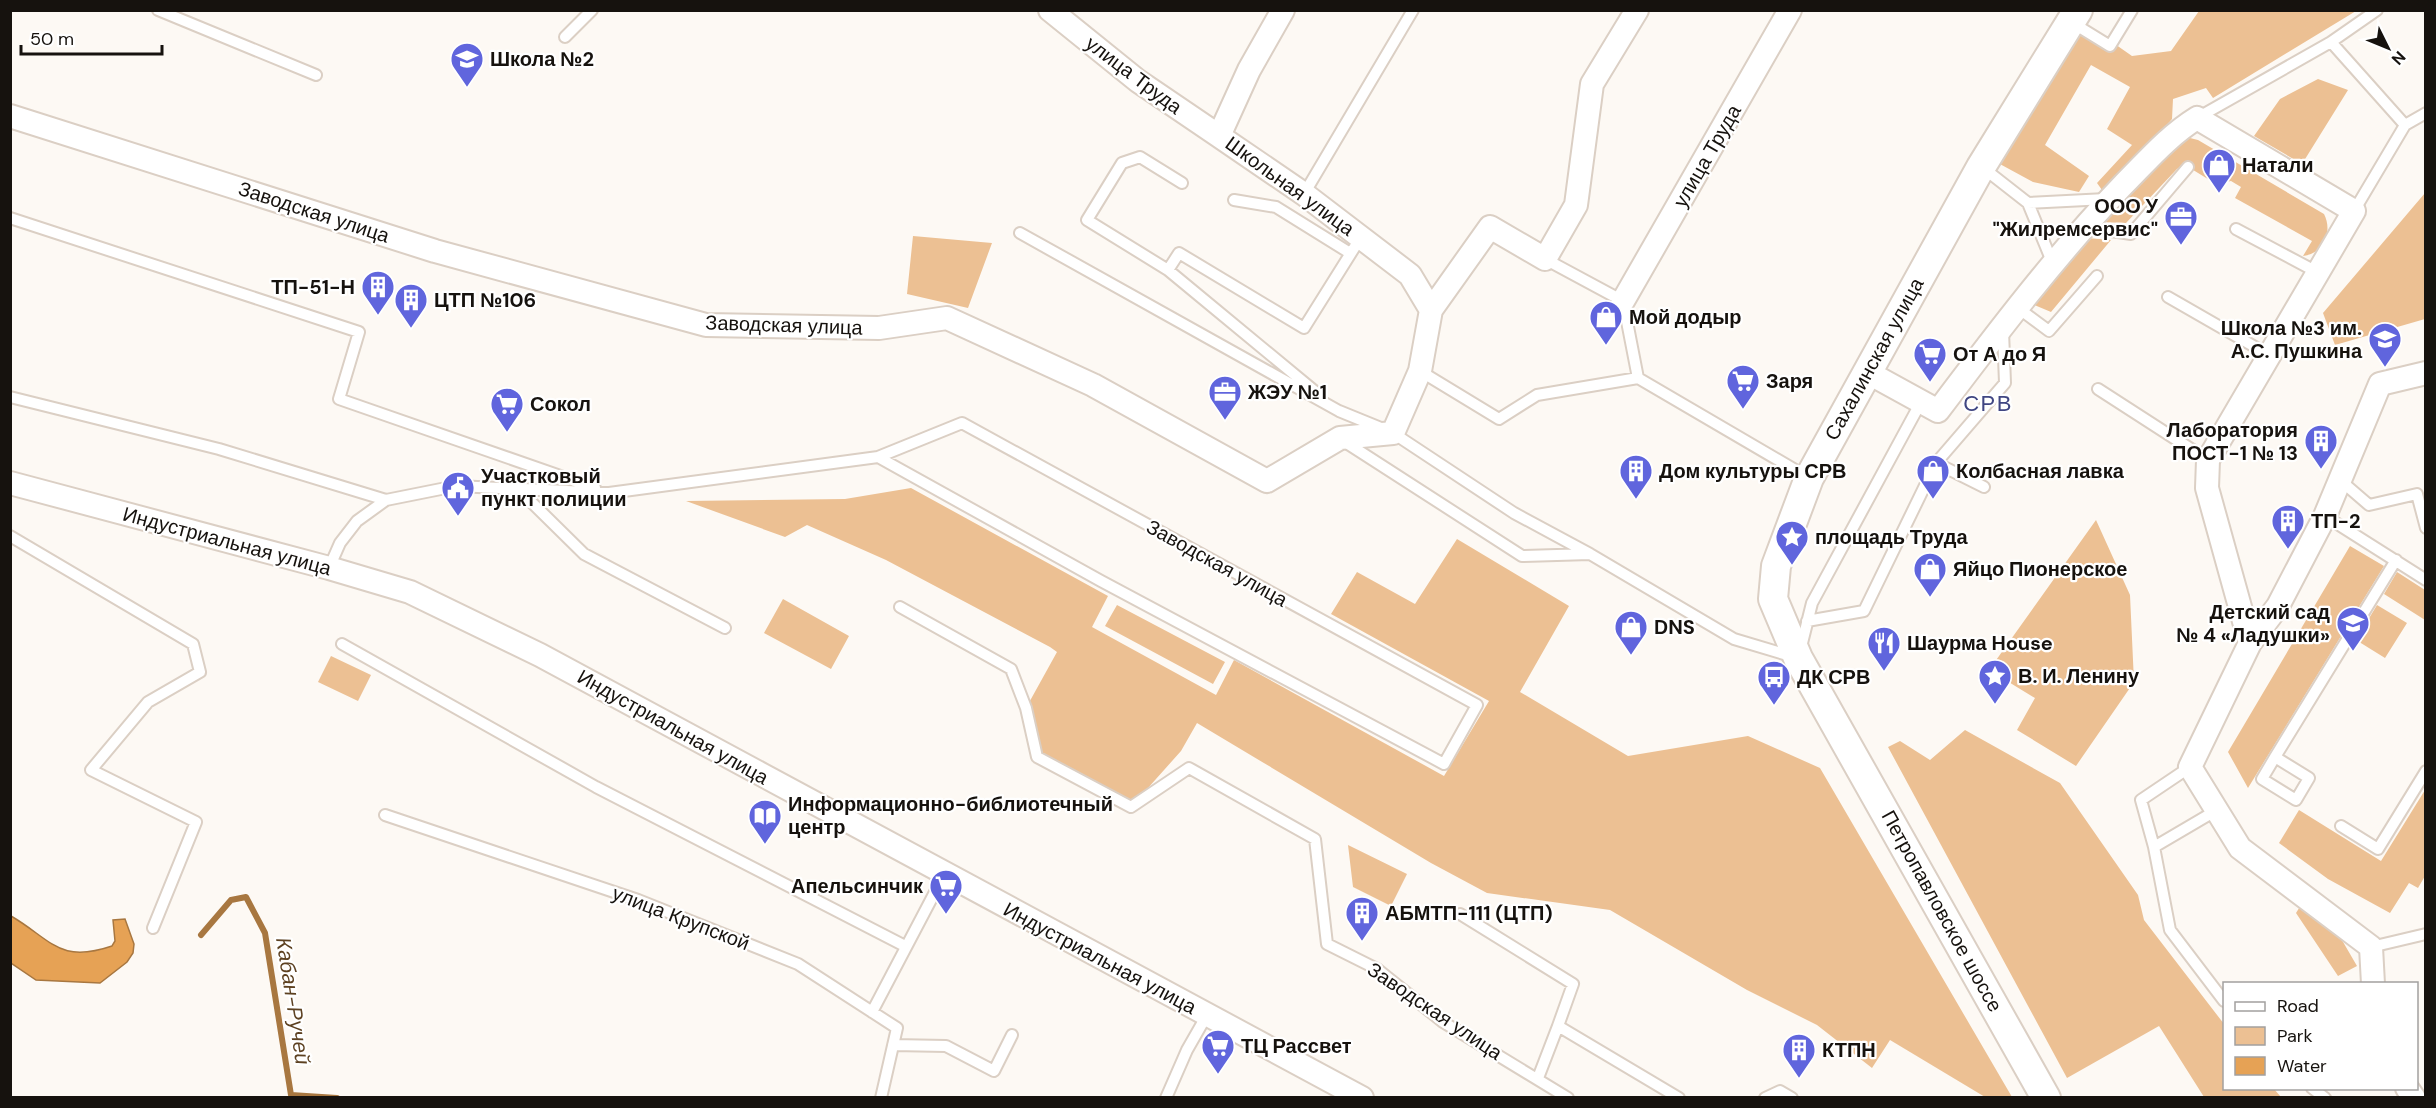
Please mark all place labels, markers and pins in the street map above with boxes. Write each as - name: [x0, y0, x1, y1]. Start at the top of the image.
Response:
- school or university icon: Школа №2: [449, 41, 485, 88]
- place label: Школа №2: [490, 46, 594, 72]
- shop icon: Натали: [2201, 147, 2237, 194]
- place label: Натали: [2242, 152, 2313, 178]
- place label: ООО У "Жилремсервис": [1992, 193, 2159, 242]
- office icon: ООО У "Жилремсервис": [2163, 199, 2199, 246]
- building icon: ТП-51-Н: [360, 269, 396, 316]
- place label: ТП-51-Н: [271, 274, 355, 300]
- building icon: ЦТП №106: [393, 282, 429, 329]
- place label: ЦТП №106: [434, 287, 536, 313]
- shop icon: Мой додыр: [1588, 299, 1624, 346]
- place label: Мой додыр: [1629, 304, 1742, 330]
- place label: Школа №3 им. А.С. Пушкина: [2221, 315, 2363, 364]
- school or university icon: Школа №3 им. А.С. Пушкина: [2367, 321, 2403, 368]
- supermarket icon: От А до Я: [1912, 336, 1948, 383]
- place label: От А до Я: [1953, 341, 2046, 367]
- supermarket icon: Заря: [1725, 363, 1761, 410]
- place label: Заря: [1766, 368, 1813, 394]
- office icon: ЖЭУ №1: [1207, 374, 1243, 421]
- place label: ЖЭУ №1: [1247, 379, 1327, 405]
- supermarket icon: Сокол: [489, 386, 525, 433]
- place label: Сокол: [530, 391, 591, 417]
- place label: Лаборатория ПОСТ-1 № 13: [2167, 417, 2298, 466]
- building icon: Лаборатория ПОСТ-1 № 13: [2303, 423, 2339, 470]
- building icon: Дом культуры СРВ: [1618, 453, 1654, 500]
- shop icon: Колбасная лавка: [1915, 453, 1951, 500]
- place label: Дом культуры СРВ: [1659, 458, 1846, 484]
- place label: Колбасная лавка: [1956, 458, 2125, 484]
- place label: Участковый пункт полиции: [481, 463, 626, 512]
- public building icon: Участковый пункт полиции: [440, 470, 476, 517]
- building icon: ТП-2: [2270, 503, 2306, 550]
- place label: ТП-2: [2311, 508, 2361, 534]
- place icon: площадь Труда: [1774, 519, 1810, 566]
- place label: площадь Труда: [1815, 524, 1968, 550]
- shop icon: Яйцо Пионерское: [1912, 551, 1948, 598]
- place label: Яйцо Пионерское: [1953, 556, 2127, 582]
- place label: Детский сад № 4 «Ладушки»: [2176, 599, 2330, 648]
- school or university icon: Детский сад № 4 «Ладушки»: [2335, 605, 2371, 652]
- shop icon: DNS: [1613, 609, 1649, 656]
- place label: DNS: [1654, 614, 1695, 640]
- restaurant icon: Шаурма House: [1866, 625, 1902, 672]
- place label: Шаурма House: [1907, 630, 2053, 656]
- place icon: В. И. Ленину: [1977, 658, 2013, 705]
- bus stop icon: ДК СРВ: [1756, 659, 1792, 706]
- place label: В. И. Ленину: [2018, 663, 2140, 689]
- place label: ДК СРВ: [1797, 664, 1870, 690]
- place label: Информационно-библиотечный центр: [788, 791, 1113, 840]
- library icon: Информационно-библиотечный центр: [747, 798, 783, 845]
- supermarket icon: Апельсинчик: [928, 868, 964, 915]
- place label: Апельсинчик: [791, 873, 924, 899]
- building icon: АБМТП-111 (ЦТП): [1344, 895, 1380, 942]
- place label: АБМТП-111 (ЦТП): [1385, 900, 1553, 926]
- supermarket icon: ТЦ Рассвет: [1200, 1028, 1236, 1075]
- building icon: КТПН: [1781, 1032, 1817, 1079]
- place label: ТЦ Рассвет: [1241, 1033, 1352, 1059]
- place label: КТПН: [1822, 1037, 1876, 1063]

